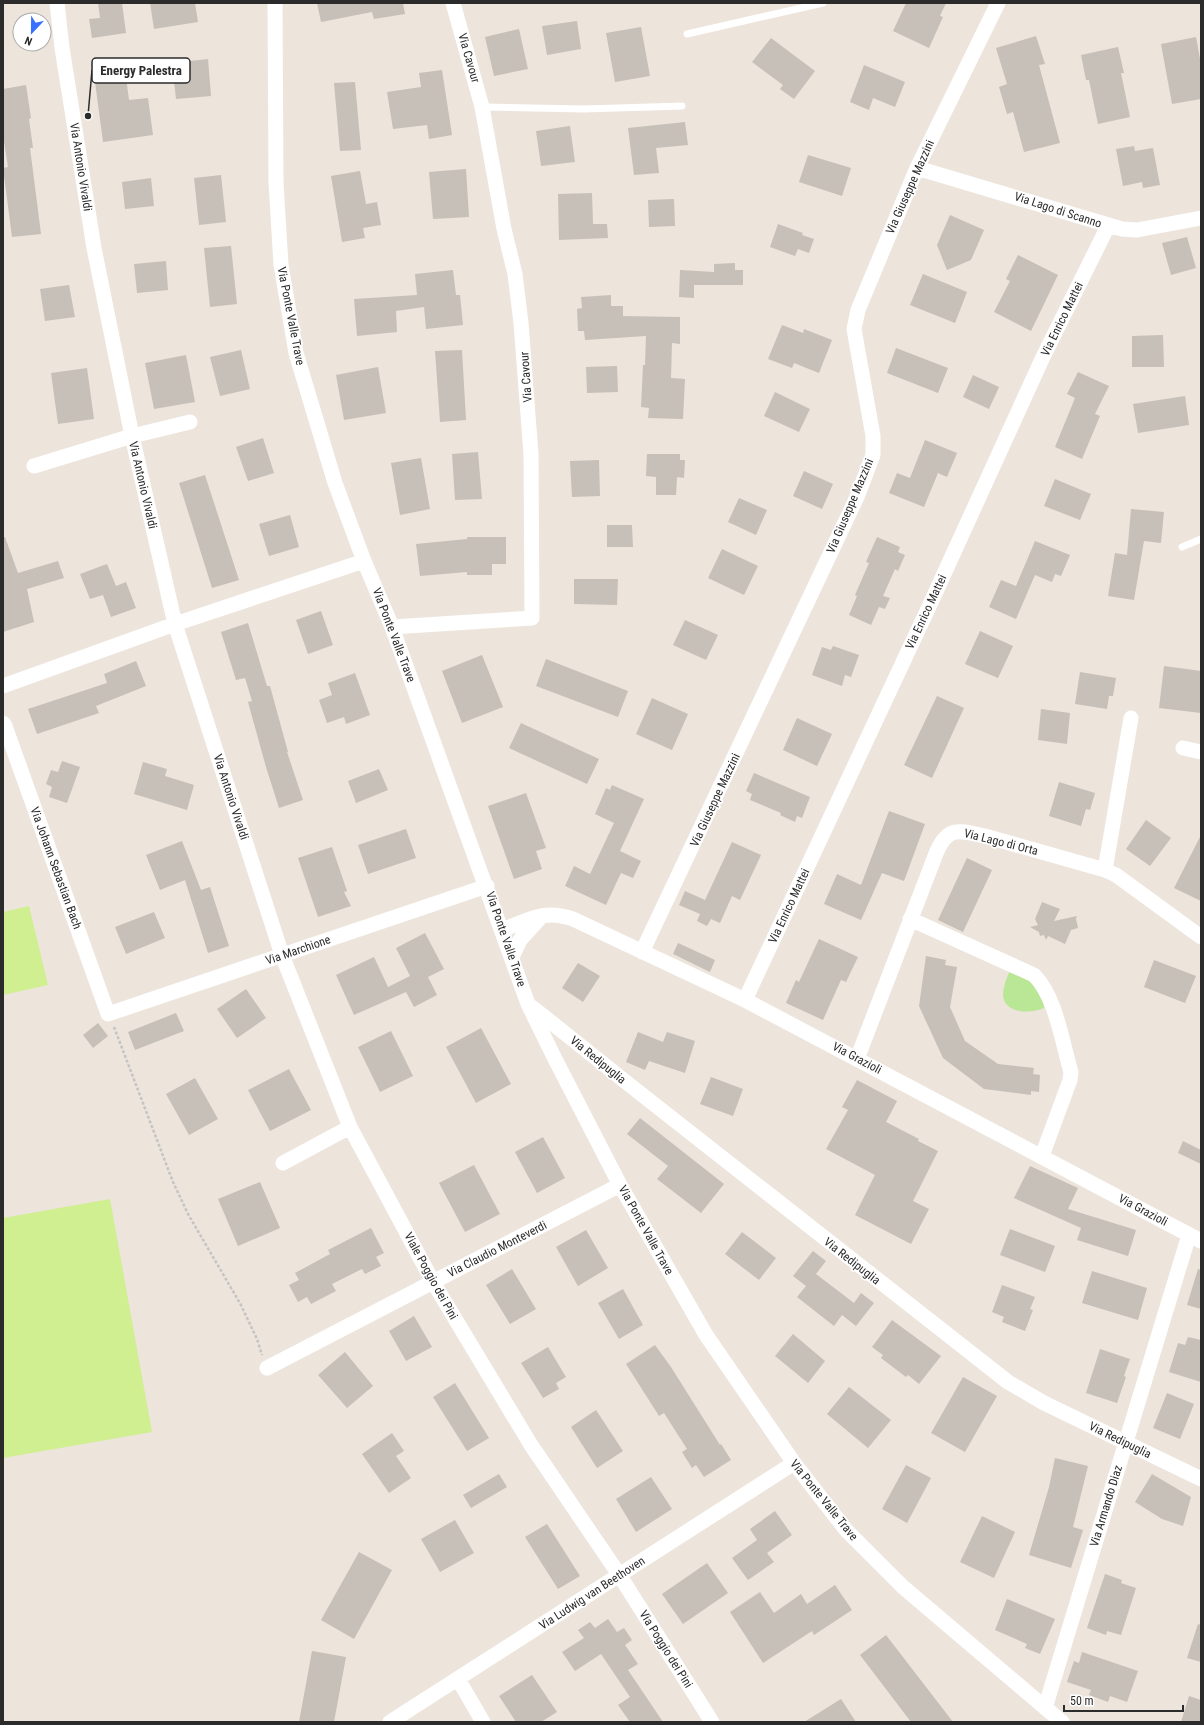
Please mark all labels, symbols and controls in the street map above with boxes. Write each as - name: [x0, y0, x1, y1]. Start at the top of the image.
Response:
- north arrow: [12, 12, 52, 52]
- street label: Via Cavour: [455, 32, 483, 85]
- text: N: [23, 33, 34, 48]
- callout: Energy Palestra: [92, 58, 190, 83]
- text: Energy Palestra: [100, 63, 182, 78]
- street label: Via Antonio Vivaldi: [67, 122, 95, 212]
- street label: Via Giuseppe Mazzini: [883, 138, 937, 236]
- street label: Via Lago di Scanno: [1013, 189, 1103, 231]
- street label: Via Ponte Valle Trave: [275, 266, 307, 367]
- street label: Via Enrico Mattei: [1038, 280, 1086, 358]
- street label: Via Cavour: [517, 351, 535, 403]
- street label: Via Antonio Vivaldi: [126, 440, 160, 530]
- street label: Via Giuseppe Mazzini: [824, 456, 876, 556]
- street label: Via Enrico Mattei: [903, 572, 949, 652]
- street label: Via Ponte Valle Trave: [370, 586, 419, 684]
- street label: Via Giuseppe Mazzini: [687, 751, 743, 849]
- street label: Via Antonio Vivaldi: [211, 752, 251, 842]
- street label: Via Johann Sebastian Bach: [27, 805, 85, 931]
- street label: Via Lago di Orta: [962, 826, 1040, 858]
- street label: Via Enrico Mattei: [766, 866, 812, 946]
- street label: Via Ponte Valle Trave: [483, 890, 529, 989]
- street label: Via Marchione: [264, 932, 333, 968]
- street label: Via Redipuglia: [567, 1033, 629, 1087]
- street label: Via Grazioli: [830, 1039, 884, 1077]
- street label: Via Ponte Valle Trave: [616, 1183, 676, 1277]
- street label: Via Grazioli: [1116, 1191, 1170, 1229]
- street label: Via Claudio Monteverdi: [445, 1218, 549, 1280]
- street label: Viale Poggio dei Pini: [401, 1230, 461, 1322]
- street label: Via Redipuglia: [821, 1235, 883, 1287]
- street label: Via Redipuglia: [1087, 1419, 1154, 1461]
- street label: Via Ponte Valle Trave: [787, 1457, 861, 1543]
- street label: Via Armando Diaz: [1087, 1464, 1125, 1548]
- street label: Via Ludwig van Beethoven: [536, 1553, 648, 1632]
- street label: Via Poggio dei Pini: [636, 1608, 696, 1690]
- scale bar: [1064, 1687, 1183, 1713]
- text: 50 m: [1070, 1694, 1094, 1708]

